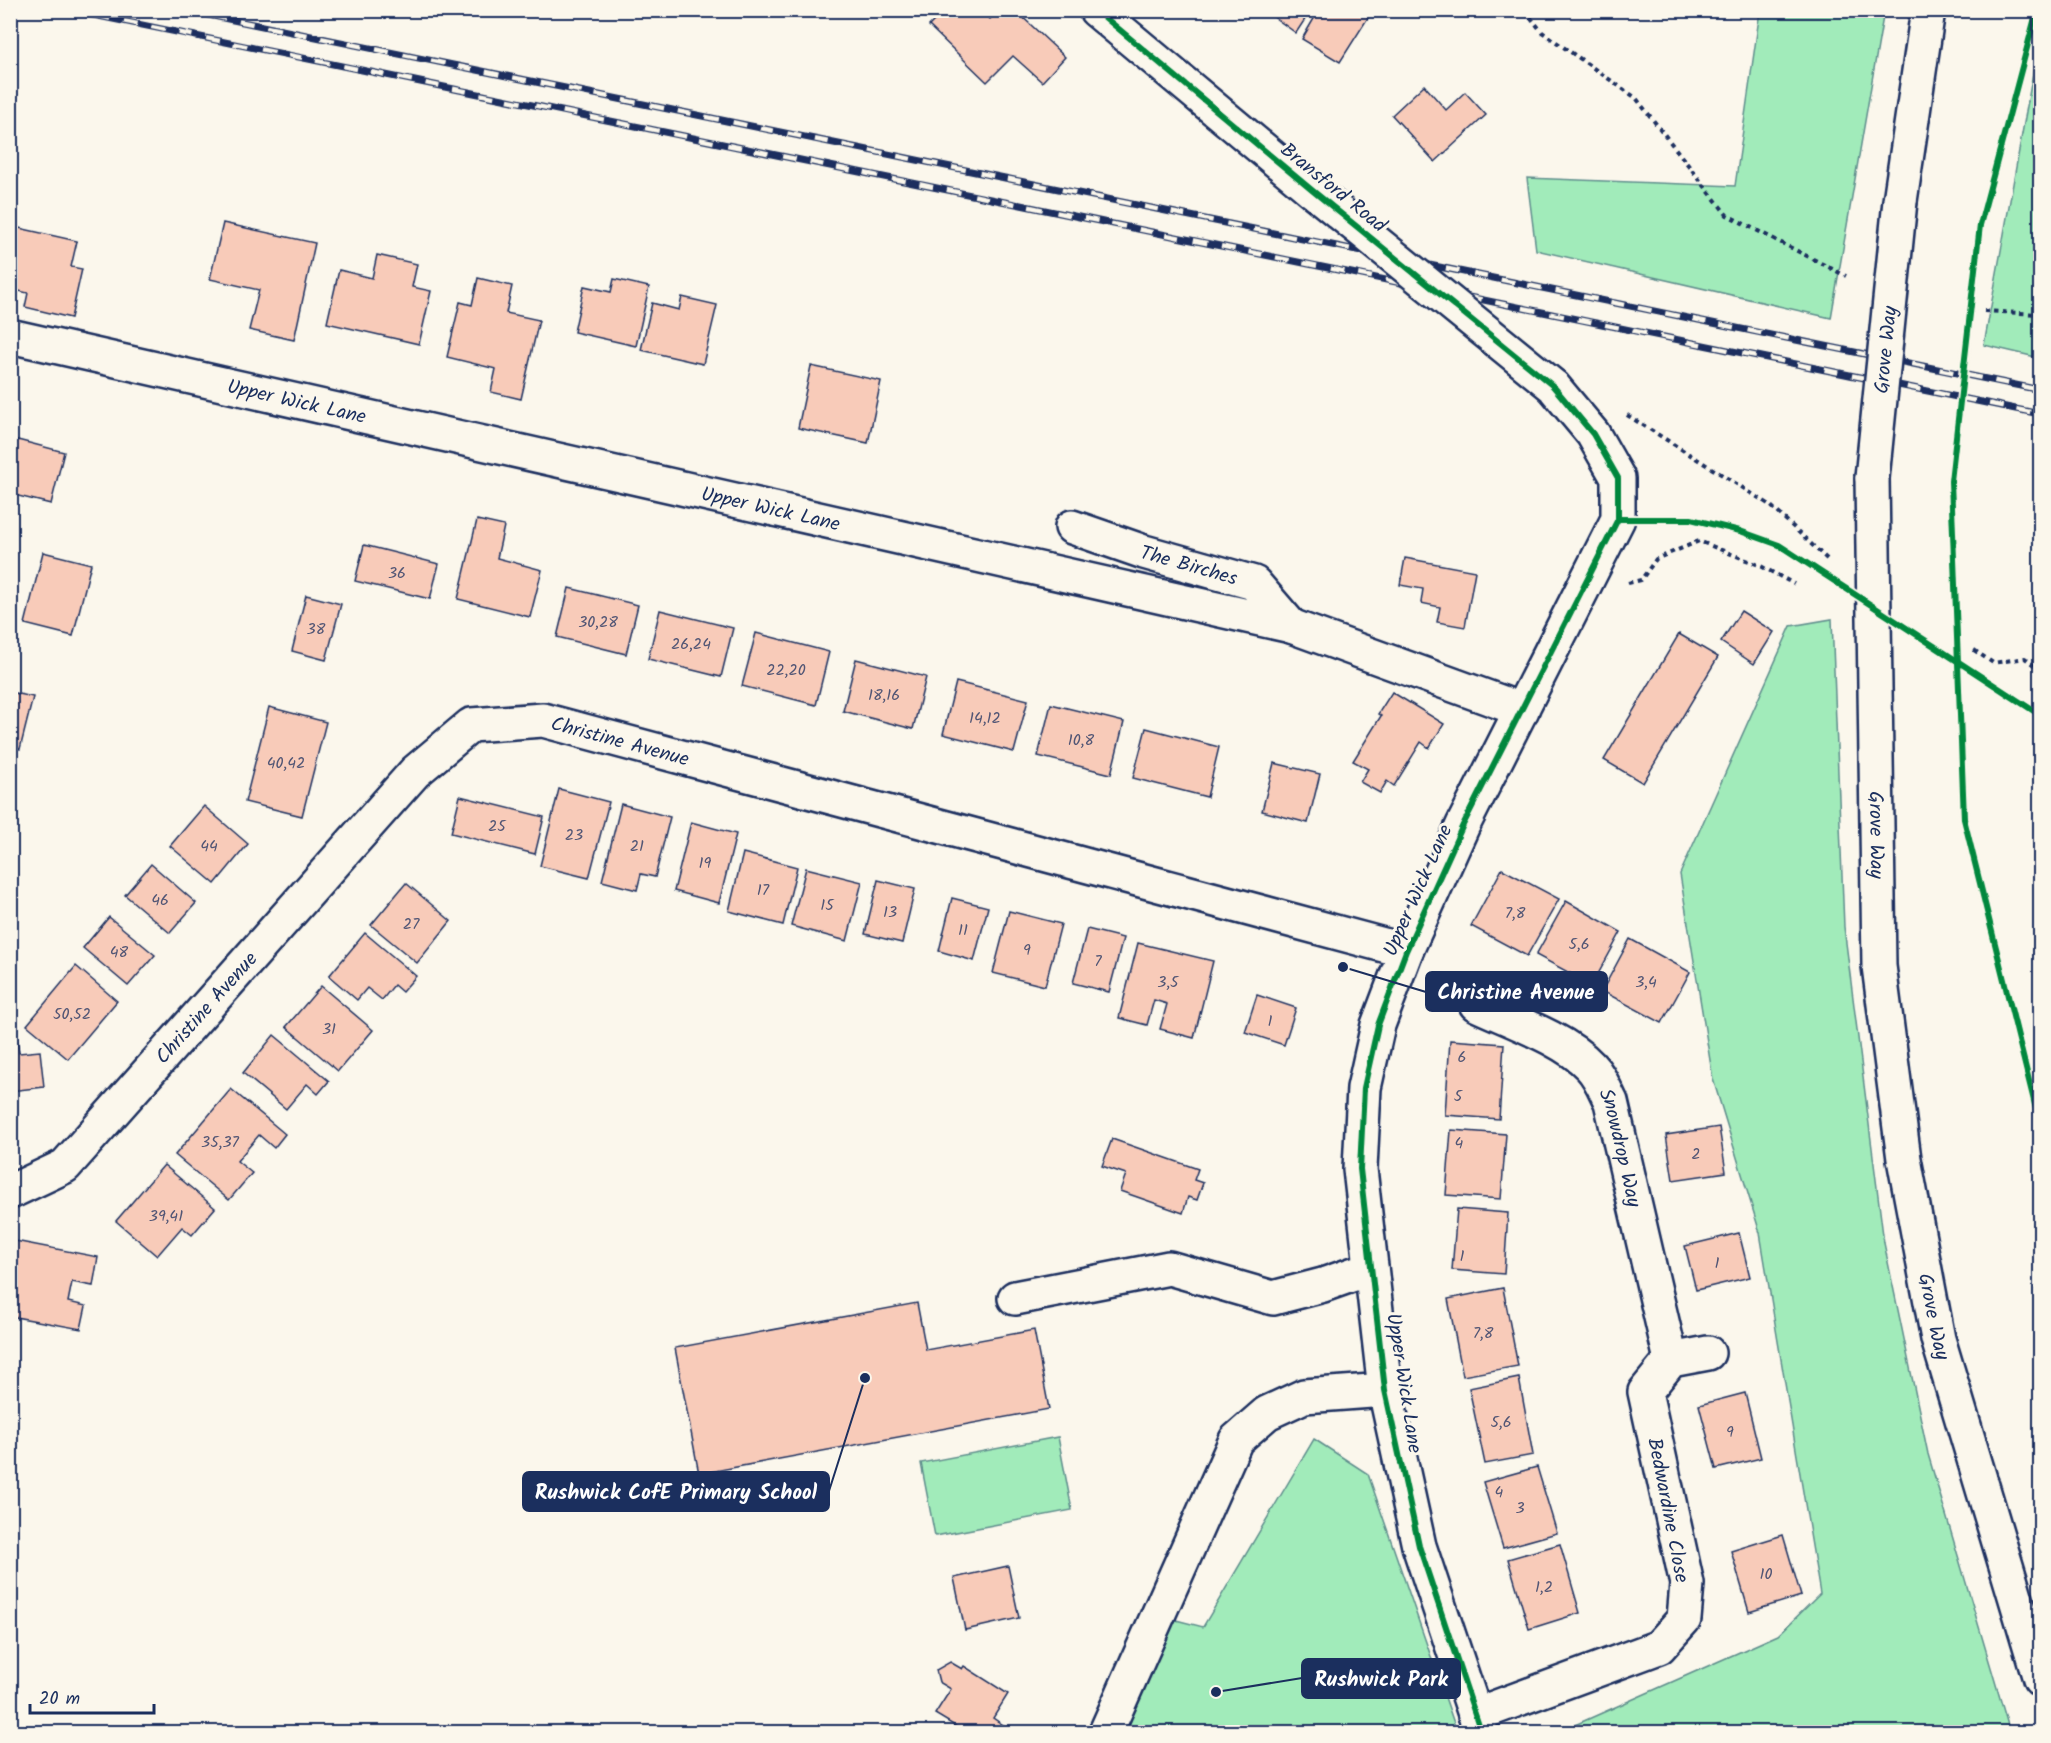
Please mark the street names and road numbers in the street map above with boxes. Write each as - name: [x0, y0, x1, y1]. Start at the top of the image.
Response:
- street label: Bransford Road: [1272, 135, 1394, 242]
- street label: Grove Way: [1867, 304, 1907, 395]
- street label: Upper Wick Lane: [224, 372, 369, 434]
- street label: Upper Wick Lane: [698, 479, 843, 541]
- street label: The Birches: [1136, 538, 1241, 596]
- street label: Christine Avenue: [547, 709, 692, 776]
- street label: Grove Way: [1858, 791, 1892, 880]
- street label: Upper Wick Lane: [1375, 820, 1462, 962]
- street label: Christine Avenue: [148, 945, 266, 1072]
- street label: Snowdrop Way: [1589, 1083, 1649, 1211]
- street label: Grove Way: [1908, 1271, 1958, 1365]
- street label: Upper Wick Lane: [1376, 1311, 1430, 1456]
- street label: Bedwardine Close: [1637, 1435, 1697, 1586]

